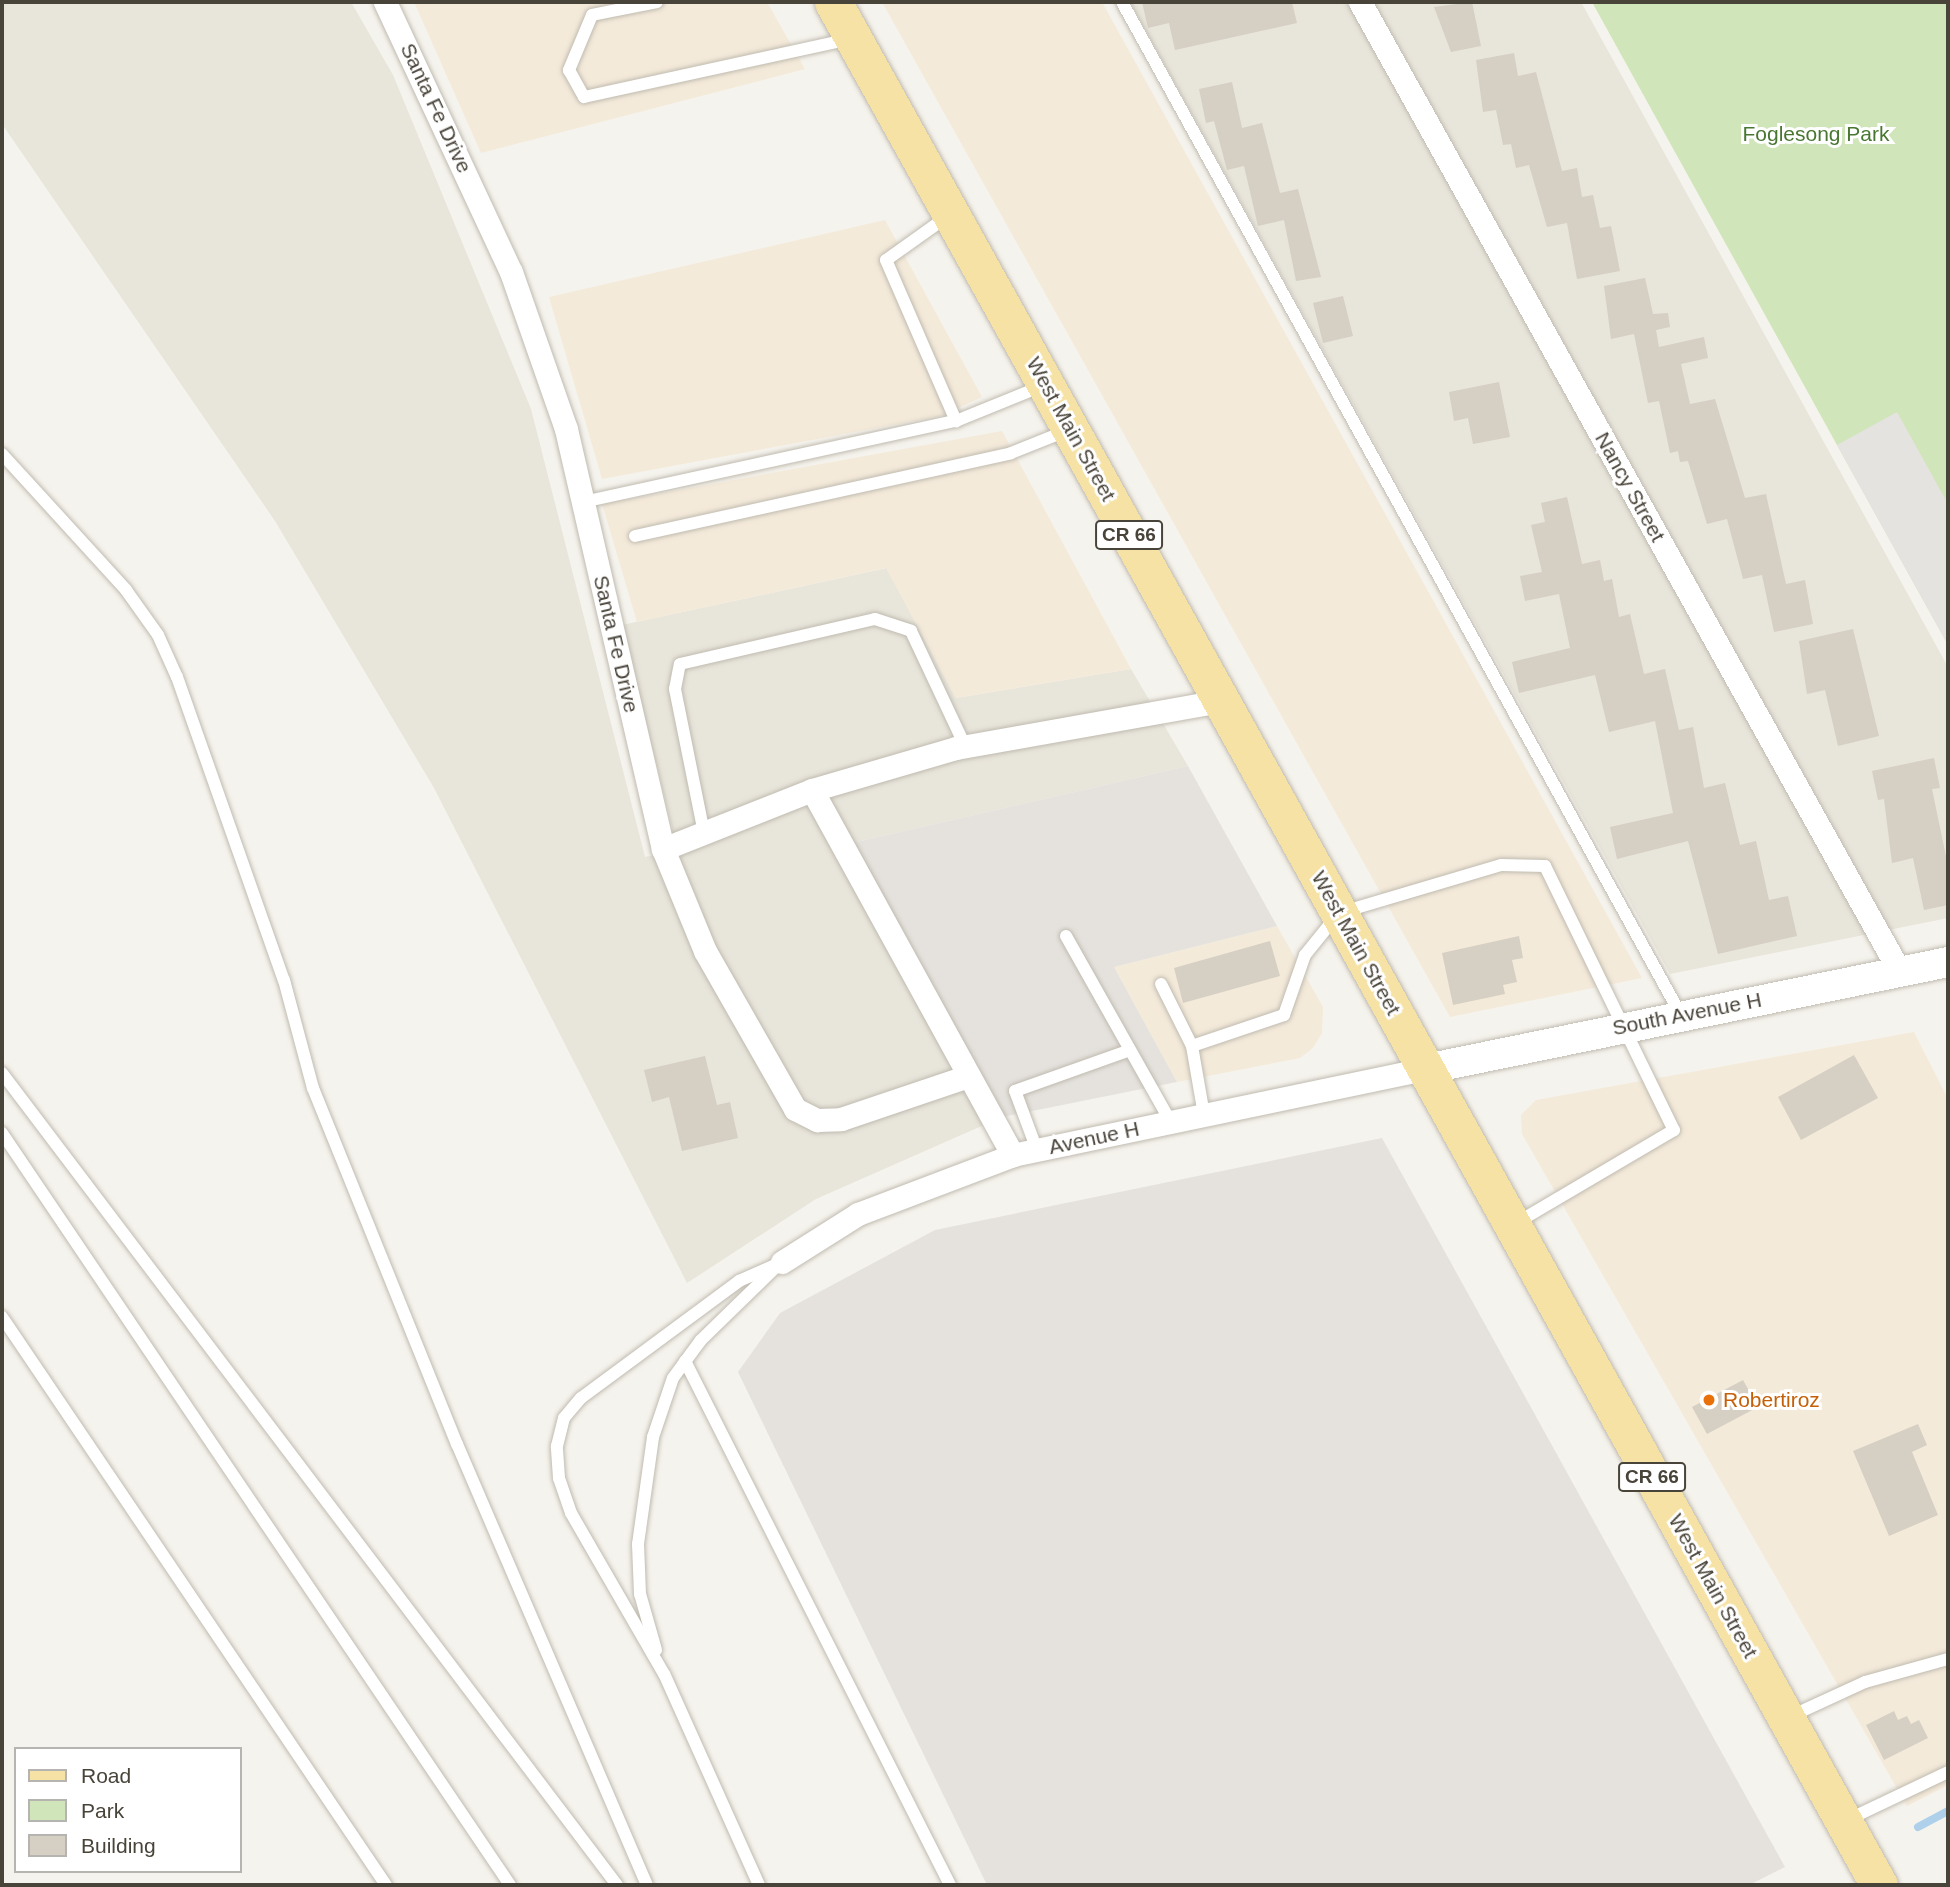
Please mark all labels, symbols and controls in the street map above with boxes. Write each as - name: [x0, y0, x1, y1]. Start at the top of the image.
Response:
- street label: Santa Fe Drive: [395, 39, 477, 177]
- park label: Foglesong Park: [1742, 121, 1890, 147]
- street label: West Main Street: [1021, 353, 1121, 505]
- street label: Nancy Street: [1590, 428, 1670, 546]
- road number: CR 66: [1094, 520, 1164, 550]
- street label: Santa Fe Drive: [588, 573, 644, 715]
- street label: West Main Street: [1306, 867, 1406, 1019]
- street label: South Avenue H: [1610, 987, 1764, 1041]
- street label: Avenue H: [1046, 1116, 1142, 1160]
- place label: Robertiroz: [1723, 1387, 1820, 1413]
- marker: Robertiroz: [1701, 1392, 1717, 1408]
- road number: CR 66: [1617, 1462, 1687, 1492]
- street label: West Main Street: [1663, 1510, 1763, 1662]
- legend: [14, 1747, 242, 1873]
- text: Road: [81, 1764, 131, 1787]
- text: Park: [81, 1799, 124, 1822]
- text: Building: [81, 1834, 156, 1857]

